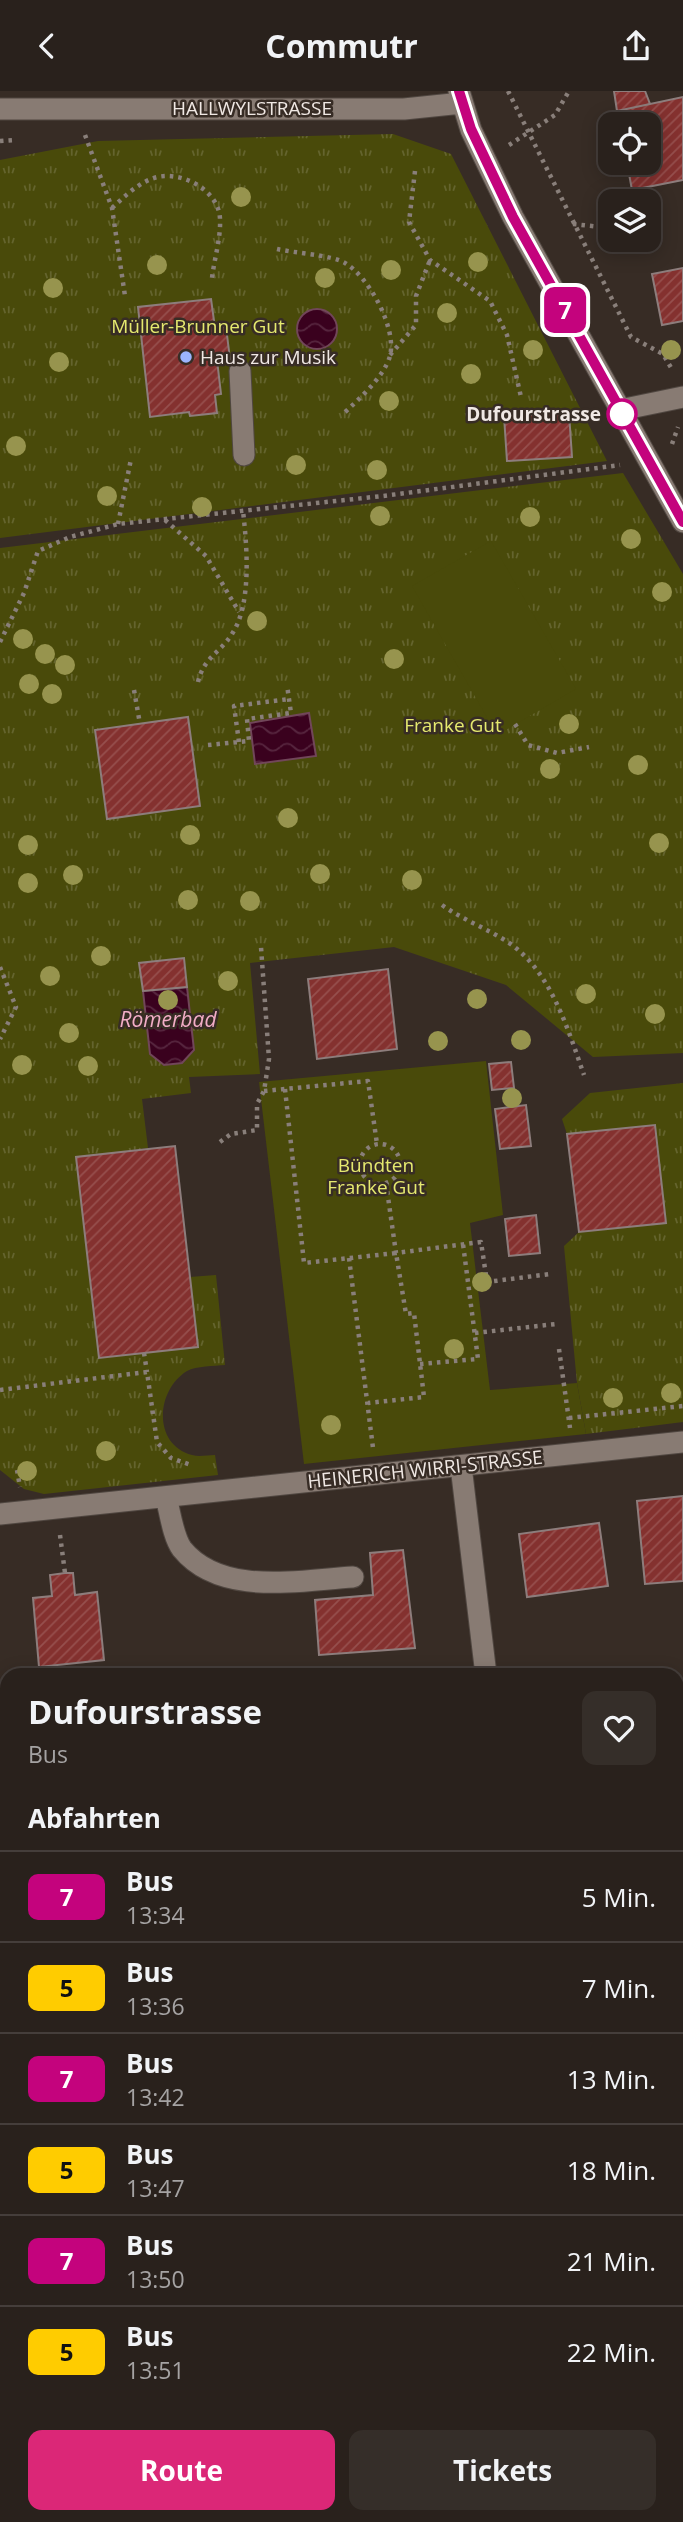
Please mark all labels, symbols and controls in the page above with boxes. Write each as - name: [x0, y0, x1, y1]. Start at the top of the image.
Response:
- text: Commutr: [265, 24, 418, 67]
- icon: back: [28, 27, 66, 65]
- icon: share: [617, 27, 655, 65]
- street label: HALLWYLSTRASSE: [172, 95, 332, 121]
- map controls: [598, 112, 661, 252]
- button: locate: [598, 112, 661, 175]
- button: layers: [598, 189, 661, 252]
- line badge: 7: [542, 287, 588, 333]
- text: 7: [558, 293, 572, 326]
- park label: Müller-Brunner Gut: [111, 313, 285, 339]
- place label: Haus zur Musik: [200, 344, 336, 370]
- marker: Haus zur Musik: [178, 349, 194, 365]
- marker: Dufourstrasse: [607, 399, 637, 429]
- place label: Dufourstrasse: [466, 401, 601, 427]
- park label: Franke Gut: [404, 712, 502, 738]
- water label: Römerbad: [119, 1005, 217, 1033]
- park label: Bündten Franke Gut: [327, 1152, 425, 1200]
- street label: HEINERICH WIRRI-STRASSE: [306, 1444, 544, 1494]
- text: Dufourstrasse: [28, 1689, 262, 1734]
- button: heart: [582, 1691, 656, 1765]
- text: Bus: [28, 1738, 68, 1770]
- text: Abfahrten: [28, 1800, 161, 1836]
- text: Bus: [126, 1863, 173, 1899]
- text: 5 Min.: [582, 1879, 656, 1915]
- text: 7: [60, 1880, 73, 1913]
- text: 13:34: [126, 1899, 185, 1931]
- text: Bus: [126, 1954, 173, 1990]
- text: 7 Min.: [582, 1970, 656, 2006]
- text: 5: [60, 1971, 73, 2004]
- text: 13:36: [126, 1990, 185, 2022]
- text: Bus: [126, 2045, 173, 2081]
- text: 13 Min.: [567, 2061, 656, 2097]
- text: 7: [60, 2062, 73, 2095]
- text: 13:42: [126, 2081, 185, 2113]
- text: Bus: [126, 2136, 173, 2172]
- text: 18 Min.: [567, 2152, 656, 2188]
- text: 5: [60, 2153, 73, 2186]
- text: 13:47: [126, 2172, 185, 2204]
- text: Bus: [126, 2227, 173, 2263]
- text: 21 Min.: [567, 2243, 656, 2279]
- text: 7: [60, 2244, 73, 2277]
- text: 13:50: [126, 2263, 185, 2295]
- text: Bus: [126, 2318, 173, 2354]
- text: 22 Min.: [567, 2334, 656, 2370]
- text: 5: [60, 2335, 73, 2368]
- text: 13:51: [126, 2354, 185, 2386]
- button: Route: [28, 2430, 335, 2510]
- button: Tickets: [349, 2430, 656, 2510]

